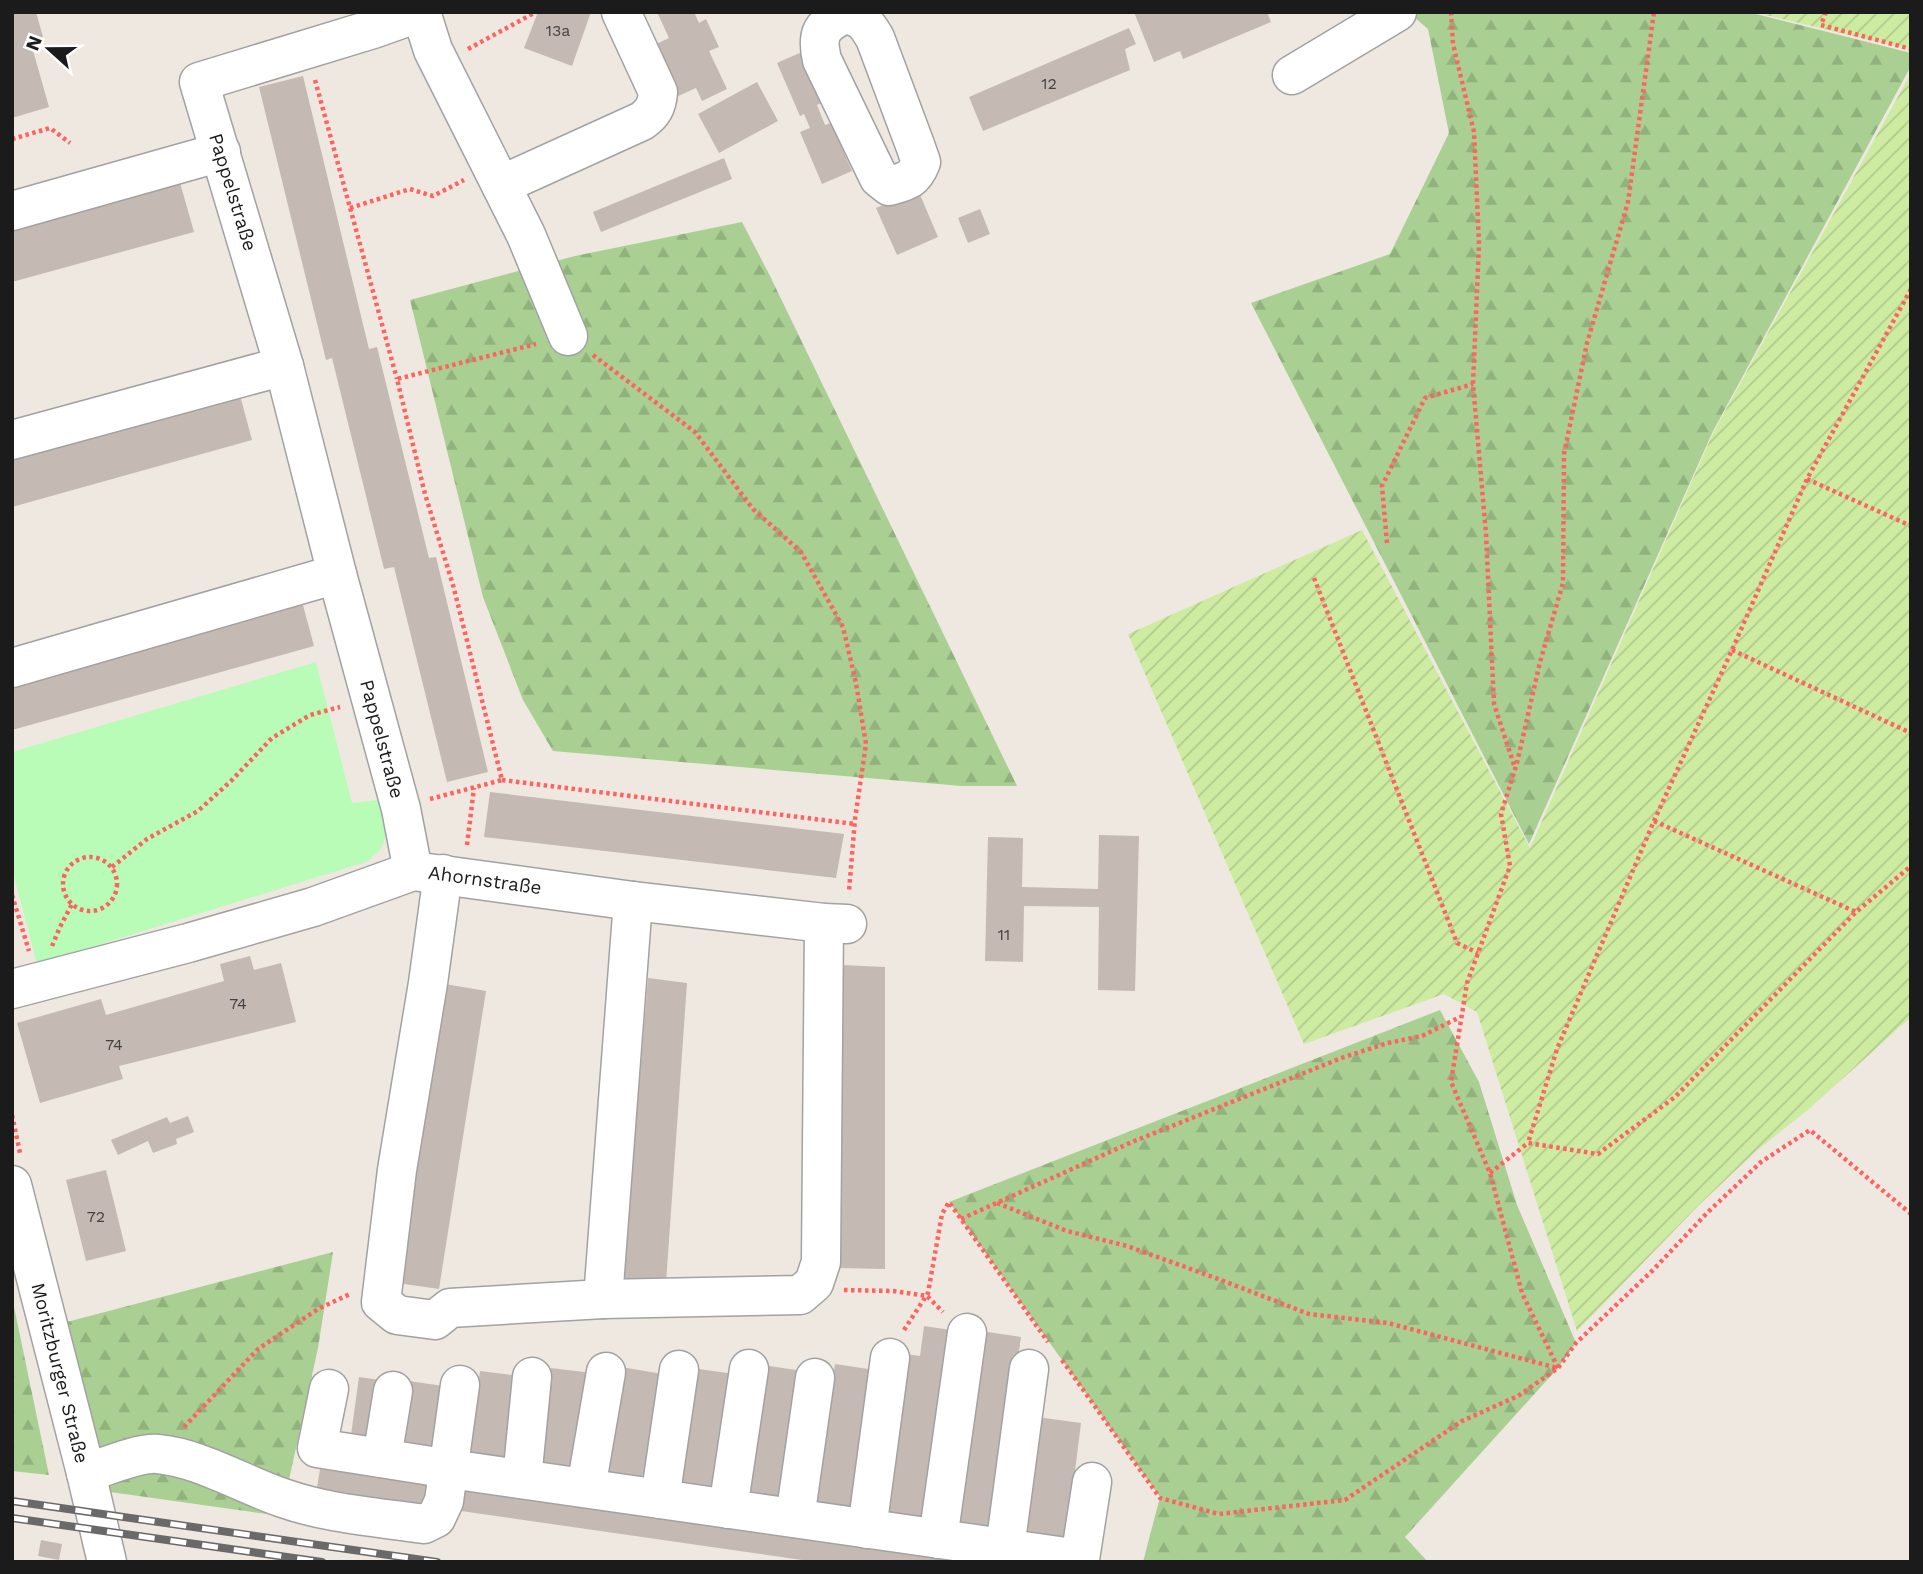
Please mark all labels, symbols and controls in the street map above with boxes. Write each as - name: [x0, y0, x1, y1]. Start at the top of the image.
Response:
- north arrow: [14, 14, 84, 84]
- house number: 13a: [546, 21, 570, 40]
- text: N: [20, 32, 47, 54]
- house number: 12: [1041, 74, 1057, 93]
- street label: Pappelstraße: [204, 130, 262, 254]
- street label: Pappelstraße: [355, 677, 409, 801]
- street label: Ahornstraße: [427, 861, 543, 899]
- house number: 11: [998, 925, 1010, 944]
- house number: 74: [229, 994, 247, 1013]
- house number: 74: [105, 1035, 123, 1054]
- house number: 72: [87, 1207, 105, 1226]
- street label: Moritzburger Straße: [26, 1280, 94, 1466]

